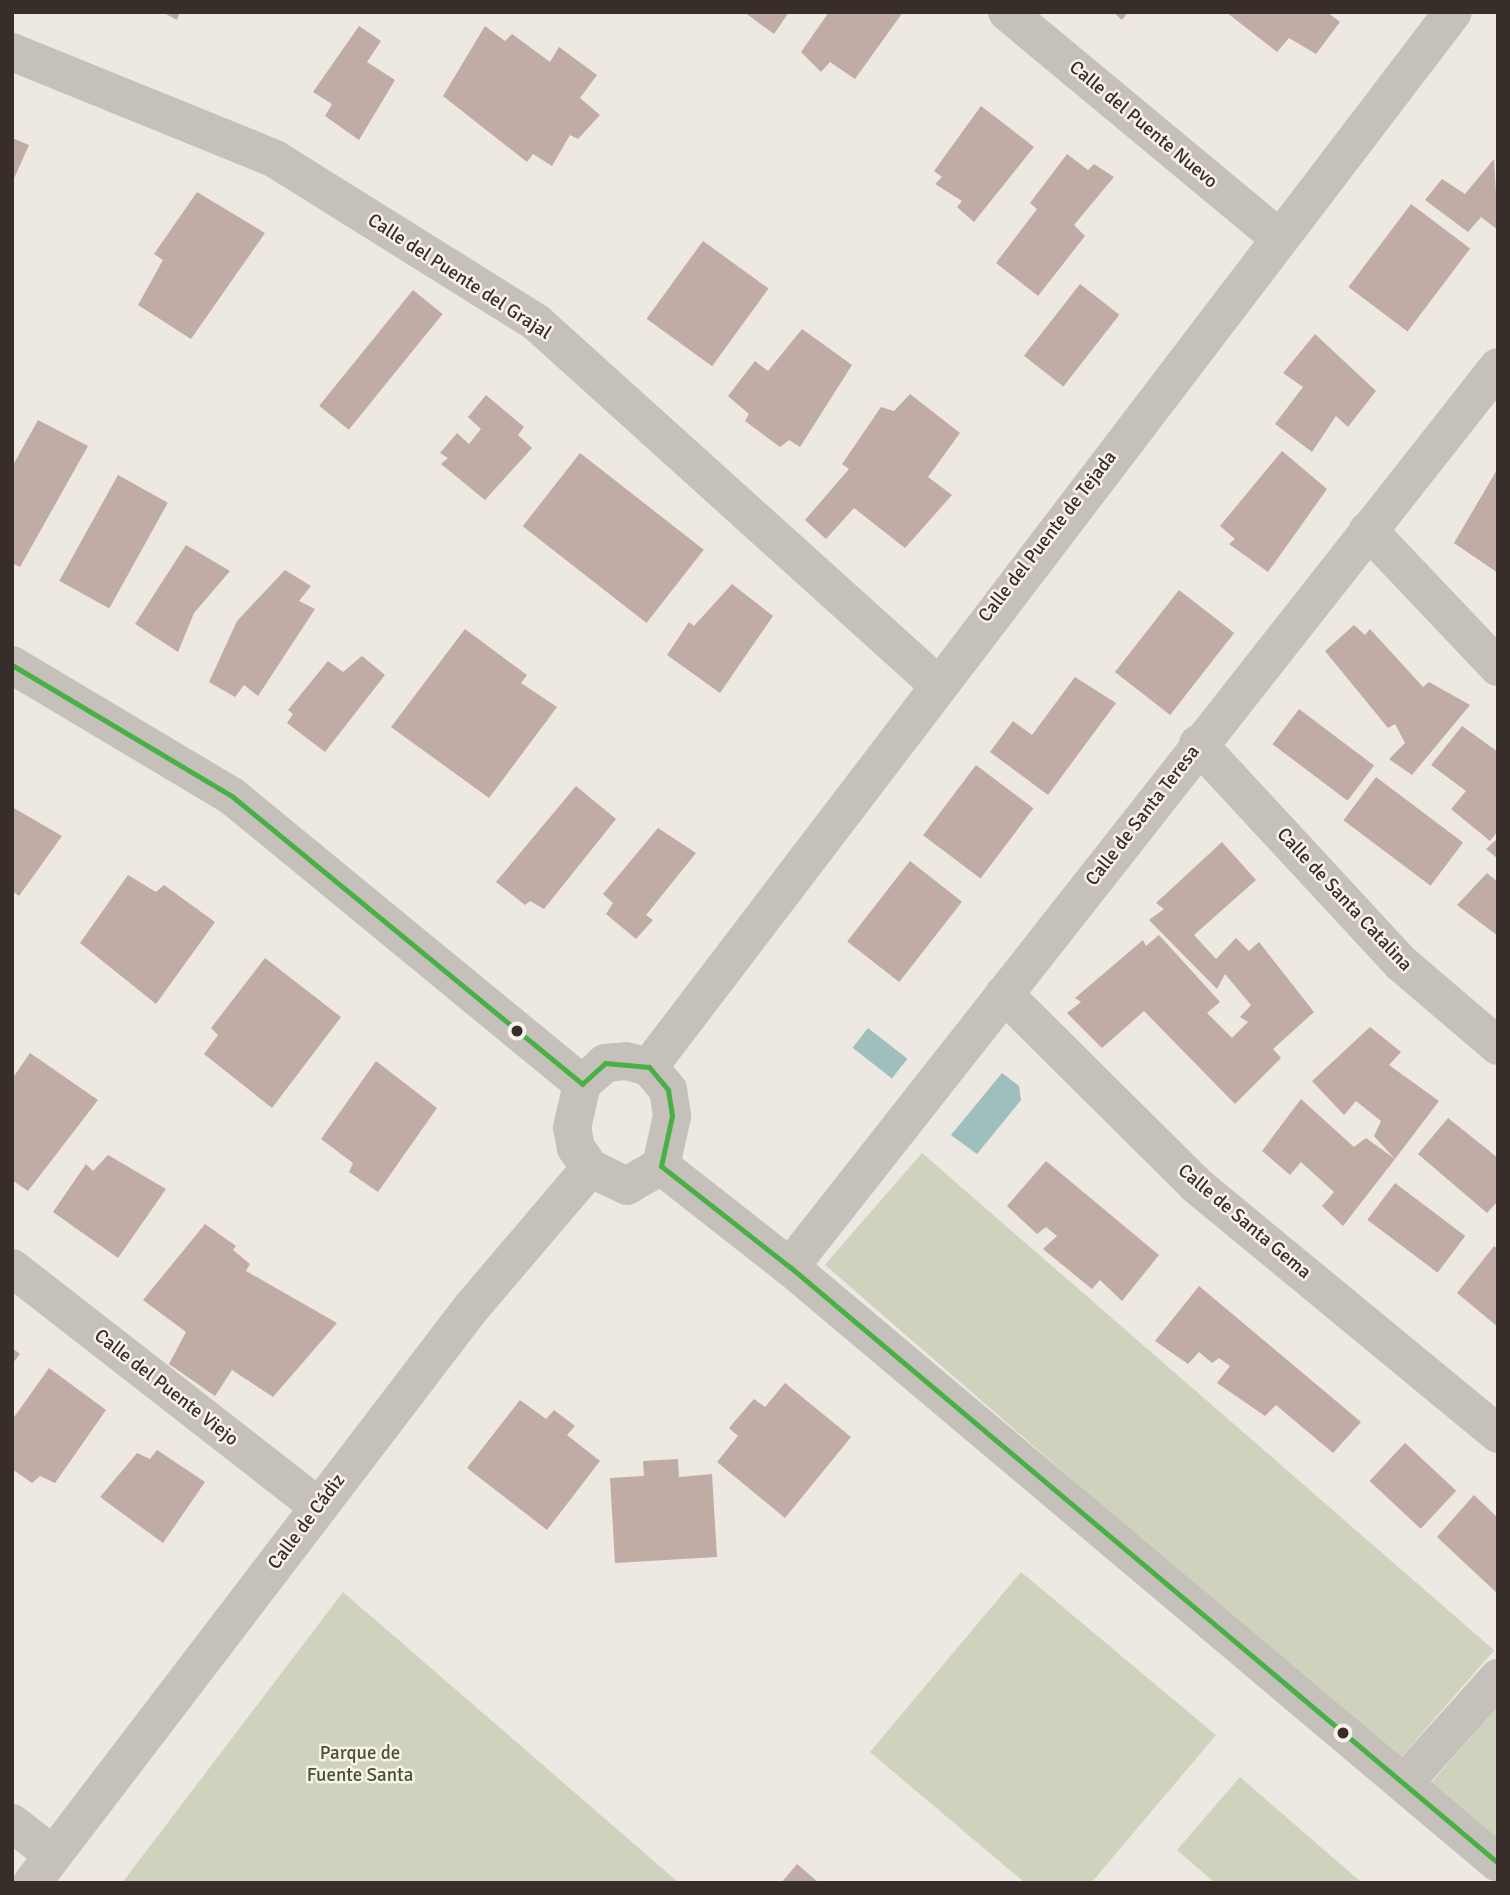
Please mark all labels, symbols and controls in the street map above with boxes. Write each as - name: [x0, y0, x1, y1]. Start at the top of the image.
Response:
- street label: Calle del Puente Nuevo: [1064, 56, 1222, 194]
- street label: Calle del Puente del Grajal: [363, 209, 555, 345]
- street label: Calle del Puente de Tejada: [974, 447, 1122, 627]
- street label: Calle de Santa Teresa: [1081, 741, 1205, 891]
- street label: Calle de Santa Catalina: [1272, 824, 1416, 976]
- unlabelled marker: [510, 1024, 524, 1038]
- street label: Calle de Santa Gema: [1173, 1160, 1315, 1284]
- street label: Calle del Puente Viejo: [89, 1325, 243, 1451]
- street label: Calle de Cádiz: [264, 1470, 350, 1574]
- unlabelled marker: [1336, 1726, 1350, 1740]
- park label: Parque de Fuente Santa: [307, 1743, 413, 1787]

